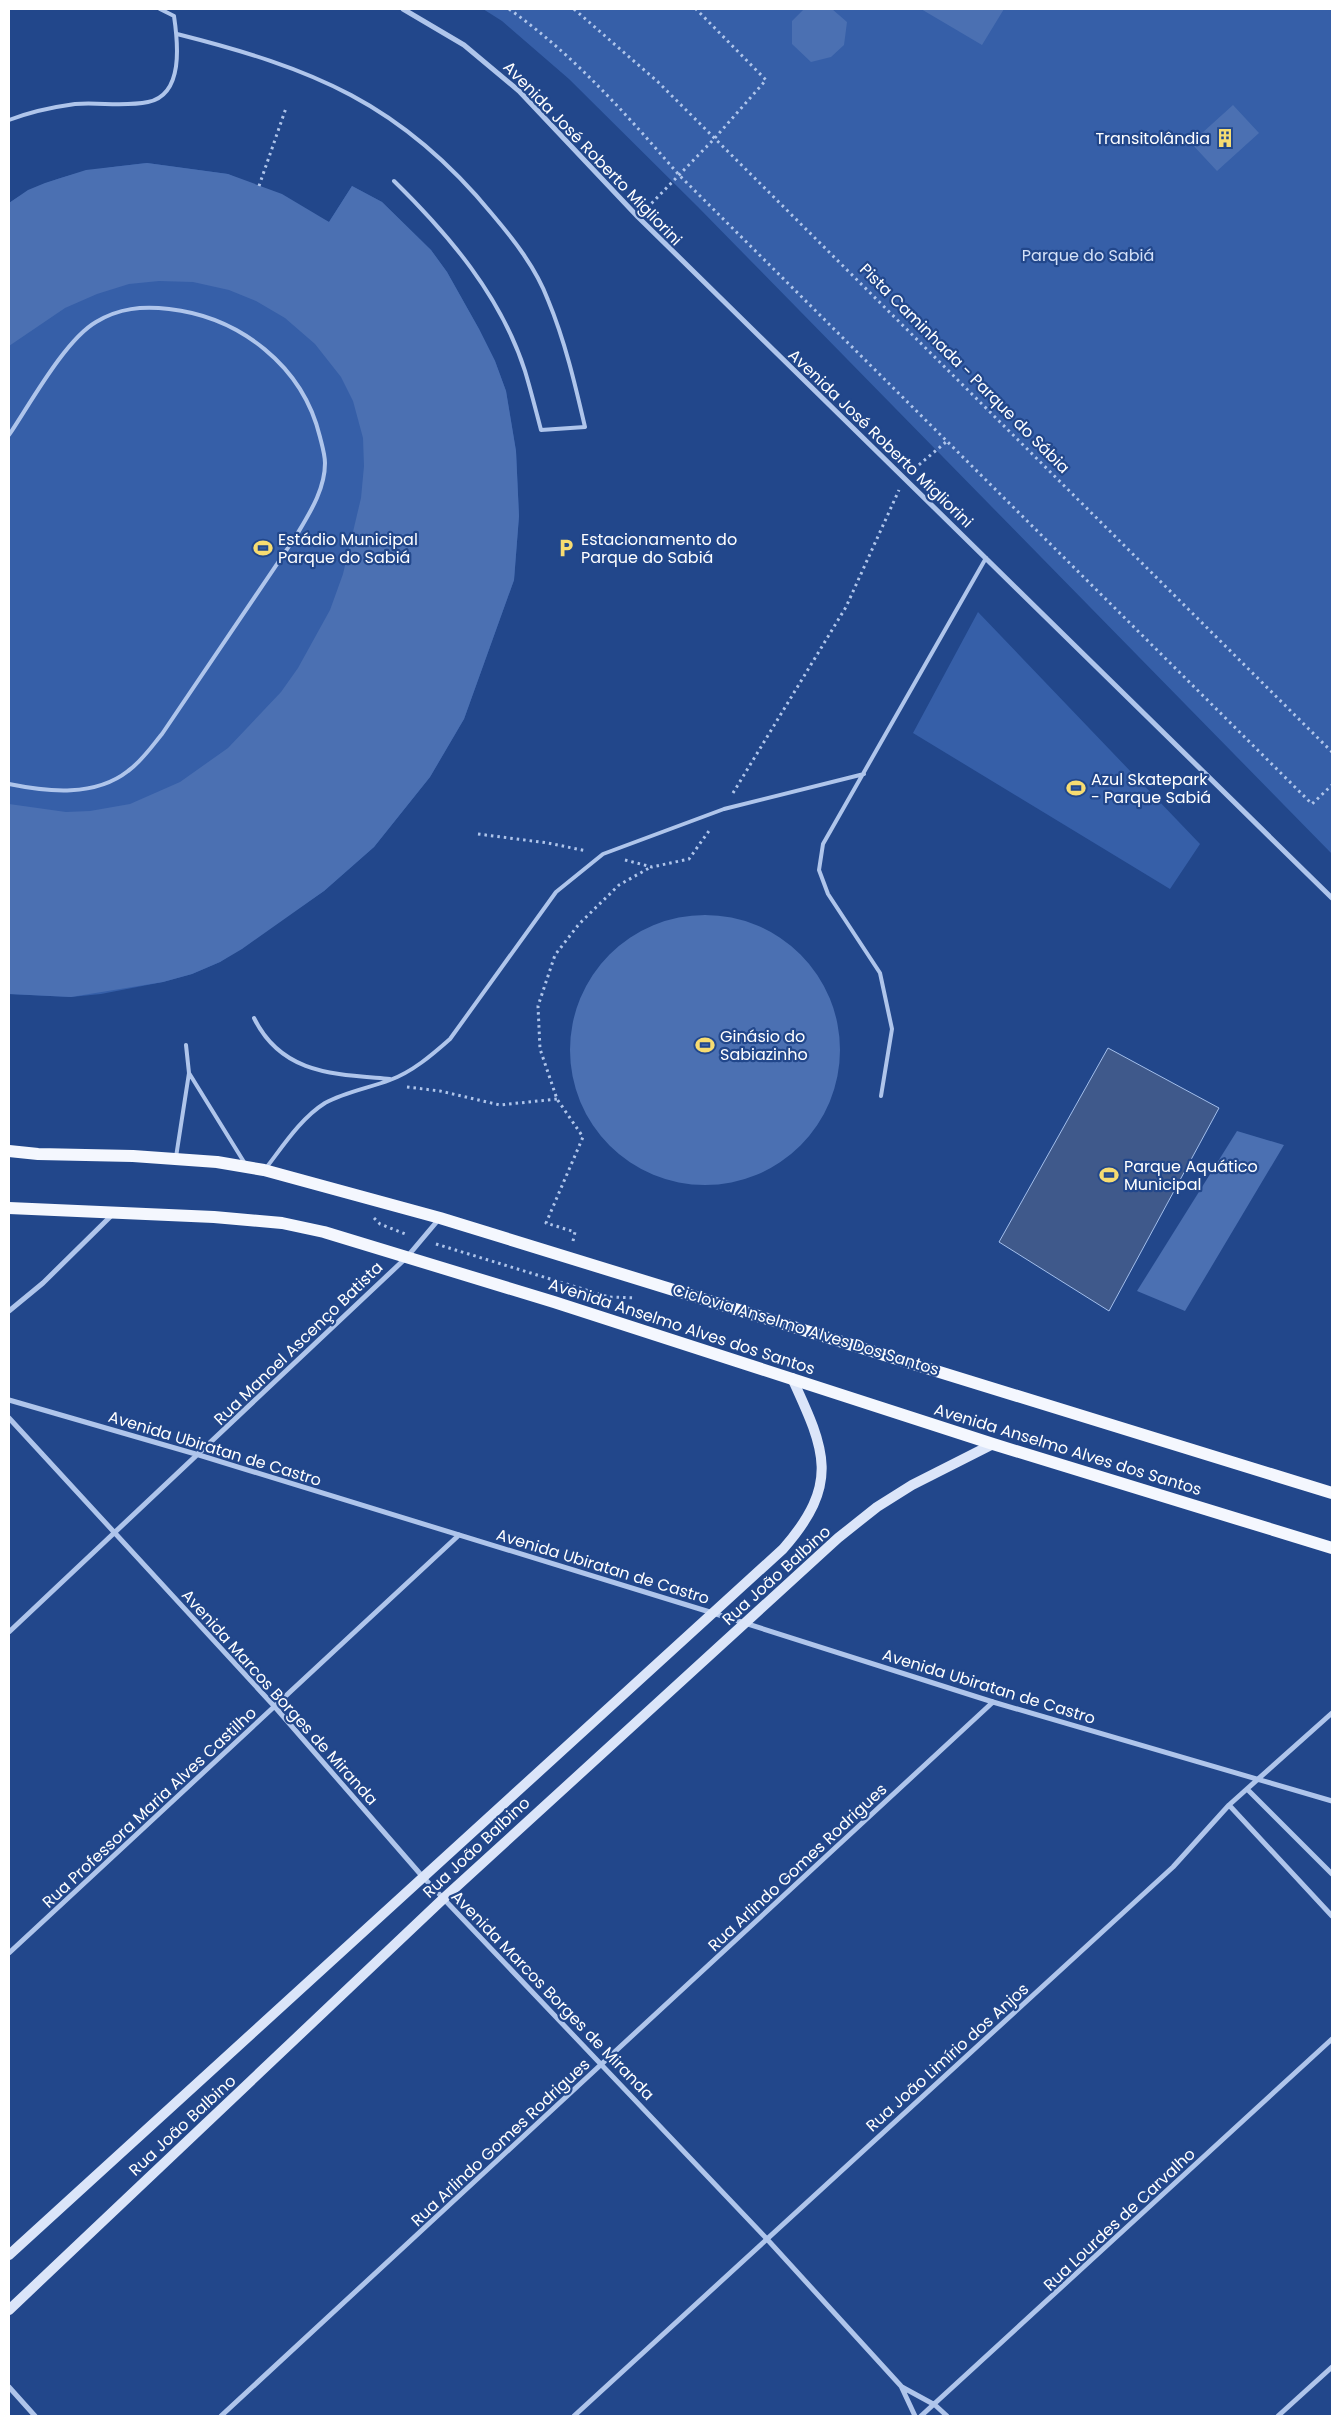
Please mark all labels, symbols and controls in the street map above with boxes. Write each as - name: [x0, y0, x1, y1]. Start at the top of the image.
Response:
- street label: Avenida José Roberto Migliorini: [498, 56, 687, 251]
- place label: Transitolândia: [1095, 127, 1210, 150]
- building icon: Transitolândia: [1214, 127, 1236, 149]
- park label: Parque do Sabiá: [1022, 244, 1154, 267]
- street label: Pista Caminhada - Parque do Sábia: [854, 258, 1075, 479]
- street label: Avenida José Roberto Migliorini: [783, 344, 978, 533]
- place label: Estádio Municipal Parque do Sabiá: [278, 528, 418, 569]
- place label: Estacionamento do Parque do Sabiá: [581, 528, 737, 569]
- sports icon: Estádio Municipal Parque do Sabiá: [252, 537, 274, 559]
- parking icon: Estacionamento do Parque do Sabiá: [555, 537, 577, 559]
- place label: Azul Skatepark - Parque Sabiá: [1091, 768, 1211, 809]
- sports icon: Azul Skatepark - Parque Sabiá: [1065, 777, 1087, 799]
- place label: Ginásio do Sabiazinho: [720, 1025, 808, 1066]
- sports icon: Ginásio do Sabiazinho: [694, 1034, 716, 1056]
- place label: Parque Aquático Municipal: [1124, 1155, 1258, 1196]
- sports icon: Parque Aquático Municipal: [1098, 1164, 1120, 1186]
- street label: Rua Manoel Ascenço Batista: [209, 1256, 388, 1430]
- street label: Avenida Anselmo Alves dos Santos: [546, 1272, 818, 1380]
- street label: Ciclovia Anselmo Alves Dos Santos: [670, 1278, 942, 1381]
- street label: Avenida Anselmo Alves dos Santos: [931, 1398, 1205, 1501]
- street label: Avenida Ubiratan de Castro: [105, 1405, 324, 1492]
- street label: Rua João Balbino: [717, 1520, 836, 1630]
- street label: Avenida Ubiratan de Castro: [493, 1523, 712, 1610]
- street label: Avenida Marcos Borges de Miranda: [176, 1584, 383, 1810]
- street label: Avenida Ubiratan de Castro: [879, 1643, 1098, 1730]
- street label: Rua Professora Maria Alves Castilho: [37, 1702, 261, 1913]
- street label: Rua Arlindo Gomes Rodrigues: [703, 1778, 892, 1957]
- street label: Rua João Balbino: [418, 1792, 535, 1903]
- street label: Avenida Marcos Borges de Miranda: [446, 1885, 659, 2105]
- street label: Rua João Limírio dos Anjos: [861, 1978, 1034, 2137]
- street label: Rua Arlindo Gomes Rodrigues: [406, 2053, 595, 2232]
- street label: Rua João Balbino: [124, 2070, 241, 2181]
- street label: Rua Lourdes de Carvalho: [1038, 2143, 1200, 2296]

